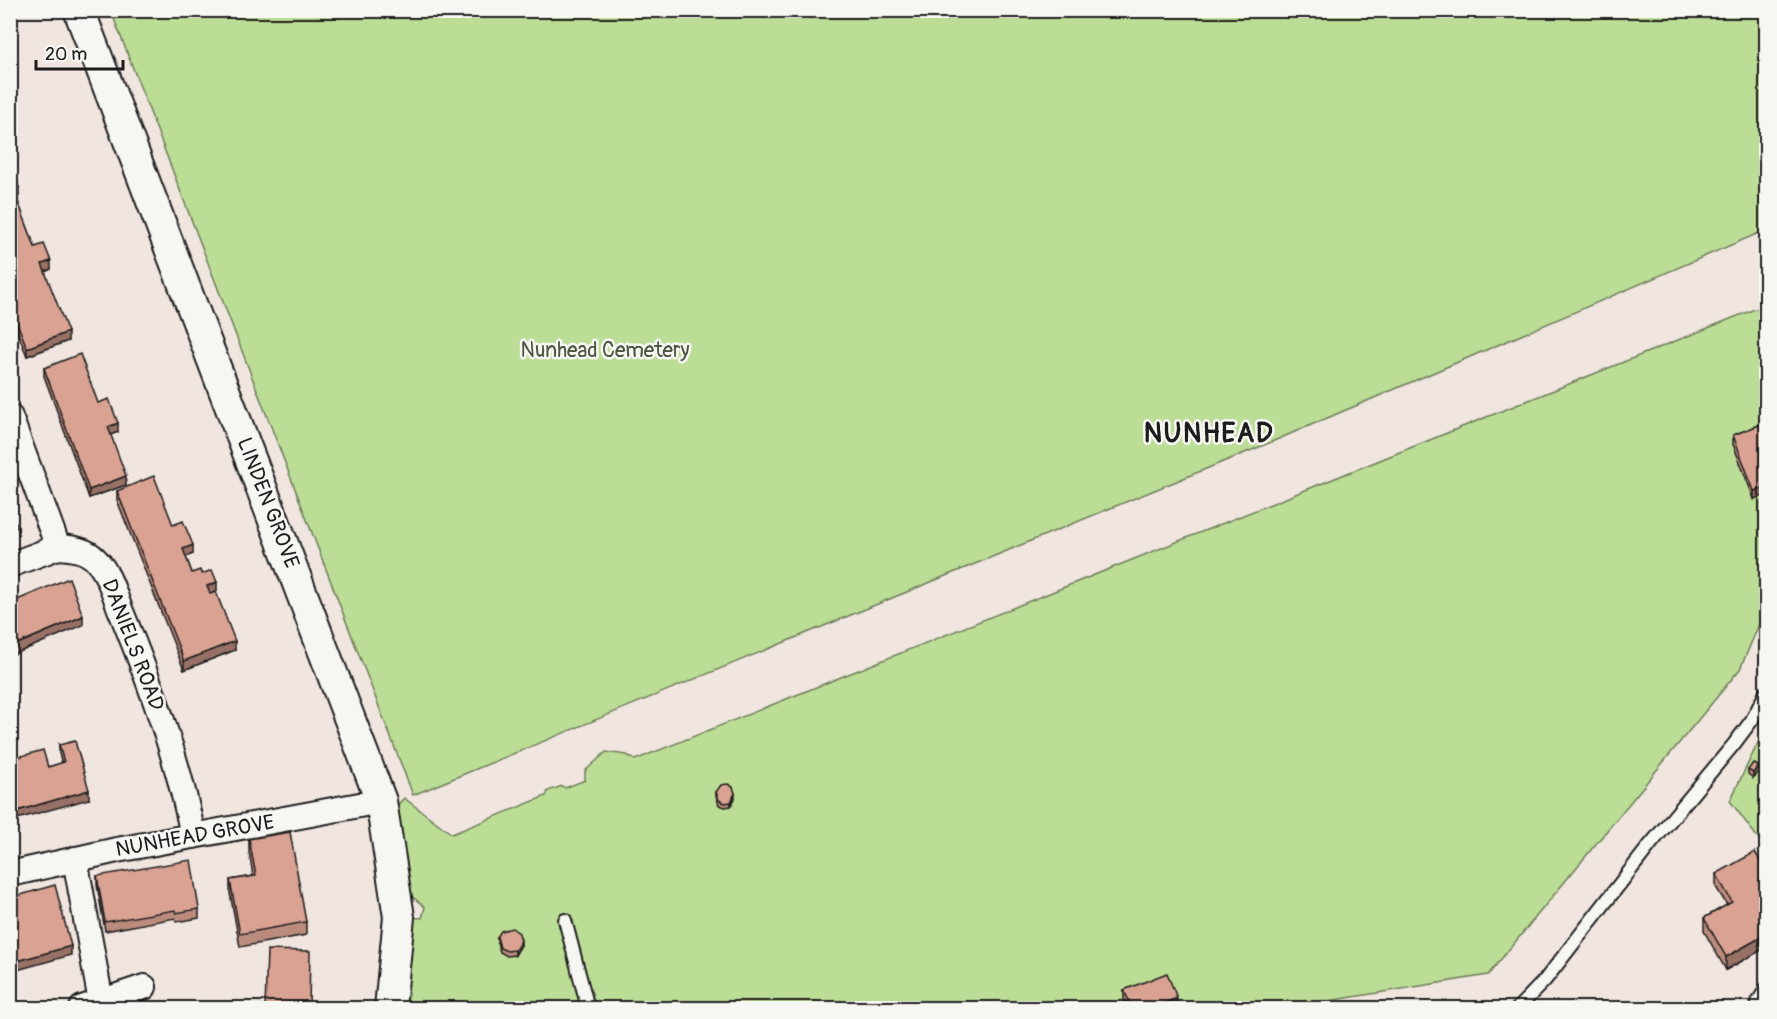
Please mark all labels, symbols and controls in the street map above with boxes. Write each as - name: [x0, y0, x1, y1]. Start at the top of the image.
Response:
- scale bar: [36, 33, 123, 71]
- text: 20 m: [45, 43, 87, 66]
- park label: Nunhead Cemetery: [521, 337, 689, 364]
- district label: NUNHEAD: [1144, 417, 1274, 450]
- street label: LINDEN GROVE: [231, 434, 305, 572]
- street label: DANIELS ROAD: [96, 575, 170, 715]
- street label: NUNHEAD GROVE: [113, 809, 277, 863]

